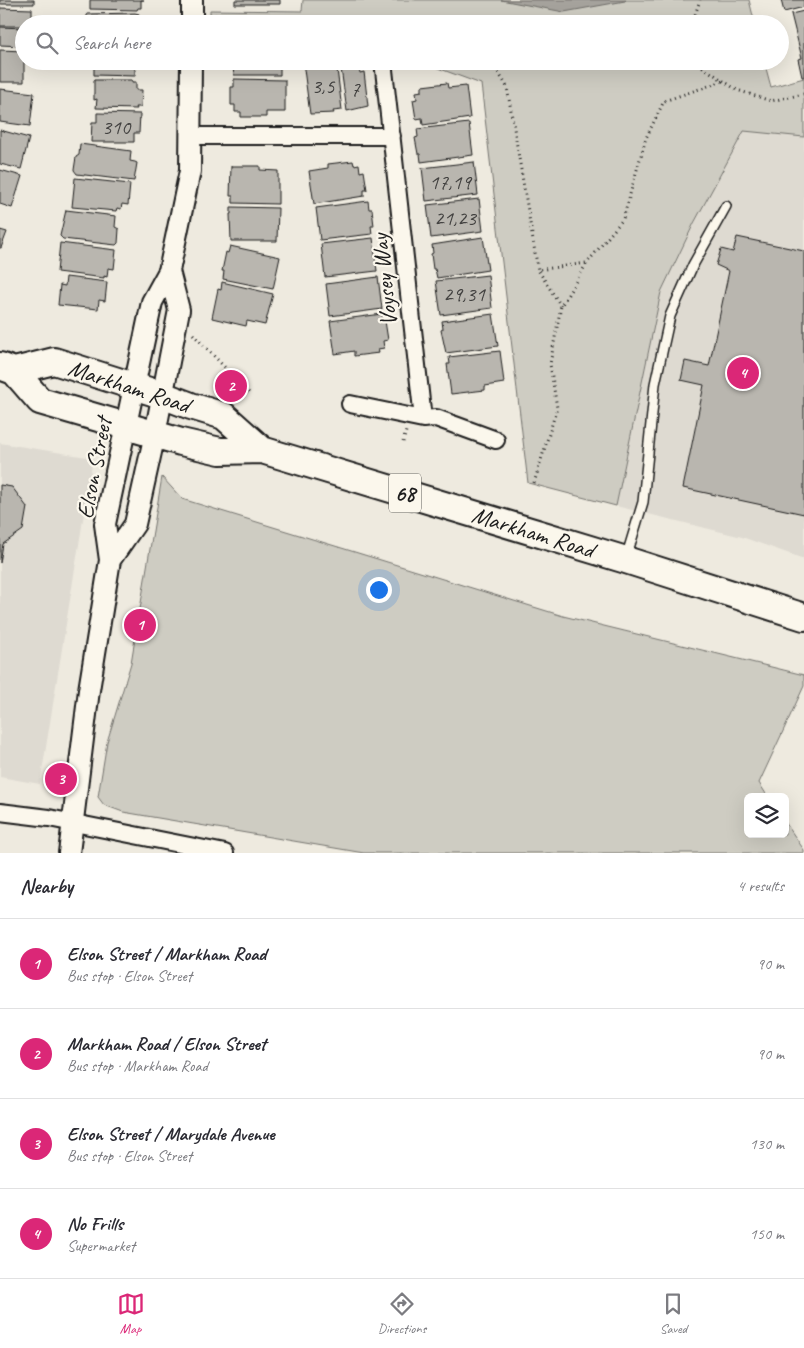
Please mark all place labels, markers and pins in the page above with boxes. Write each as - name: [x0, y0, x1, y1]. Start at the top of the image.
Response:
- pin: 4: [727, 354, 759, 392]
- pin: 2: [215, 367, 247, 405]
- pin: 1: [124, 606, 156, 644]
- pin: 3: [45, 760, 77, 798]

